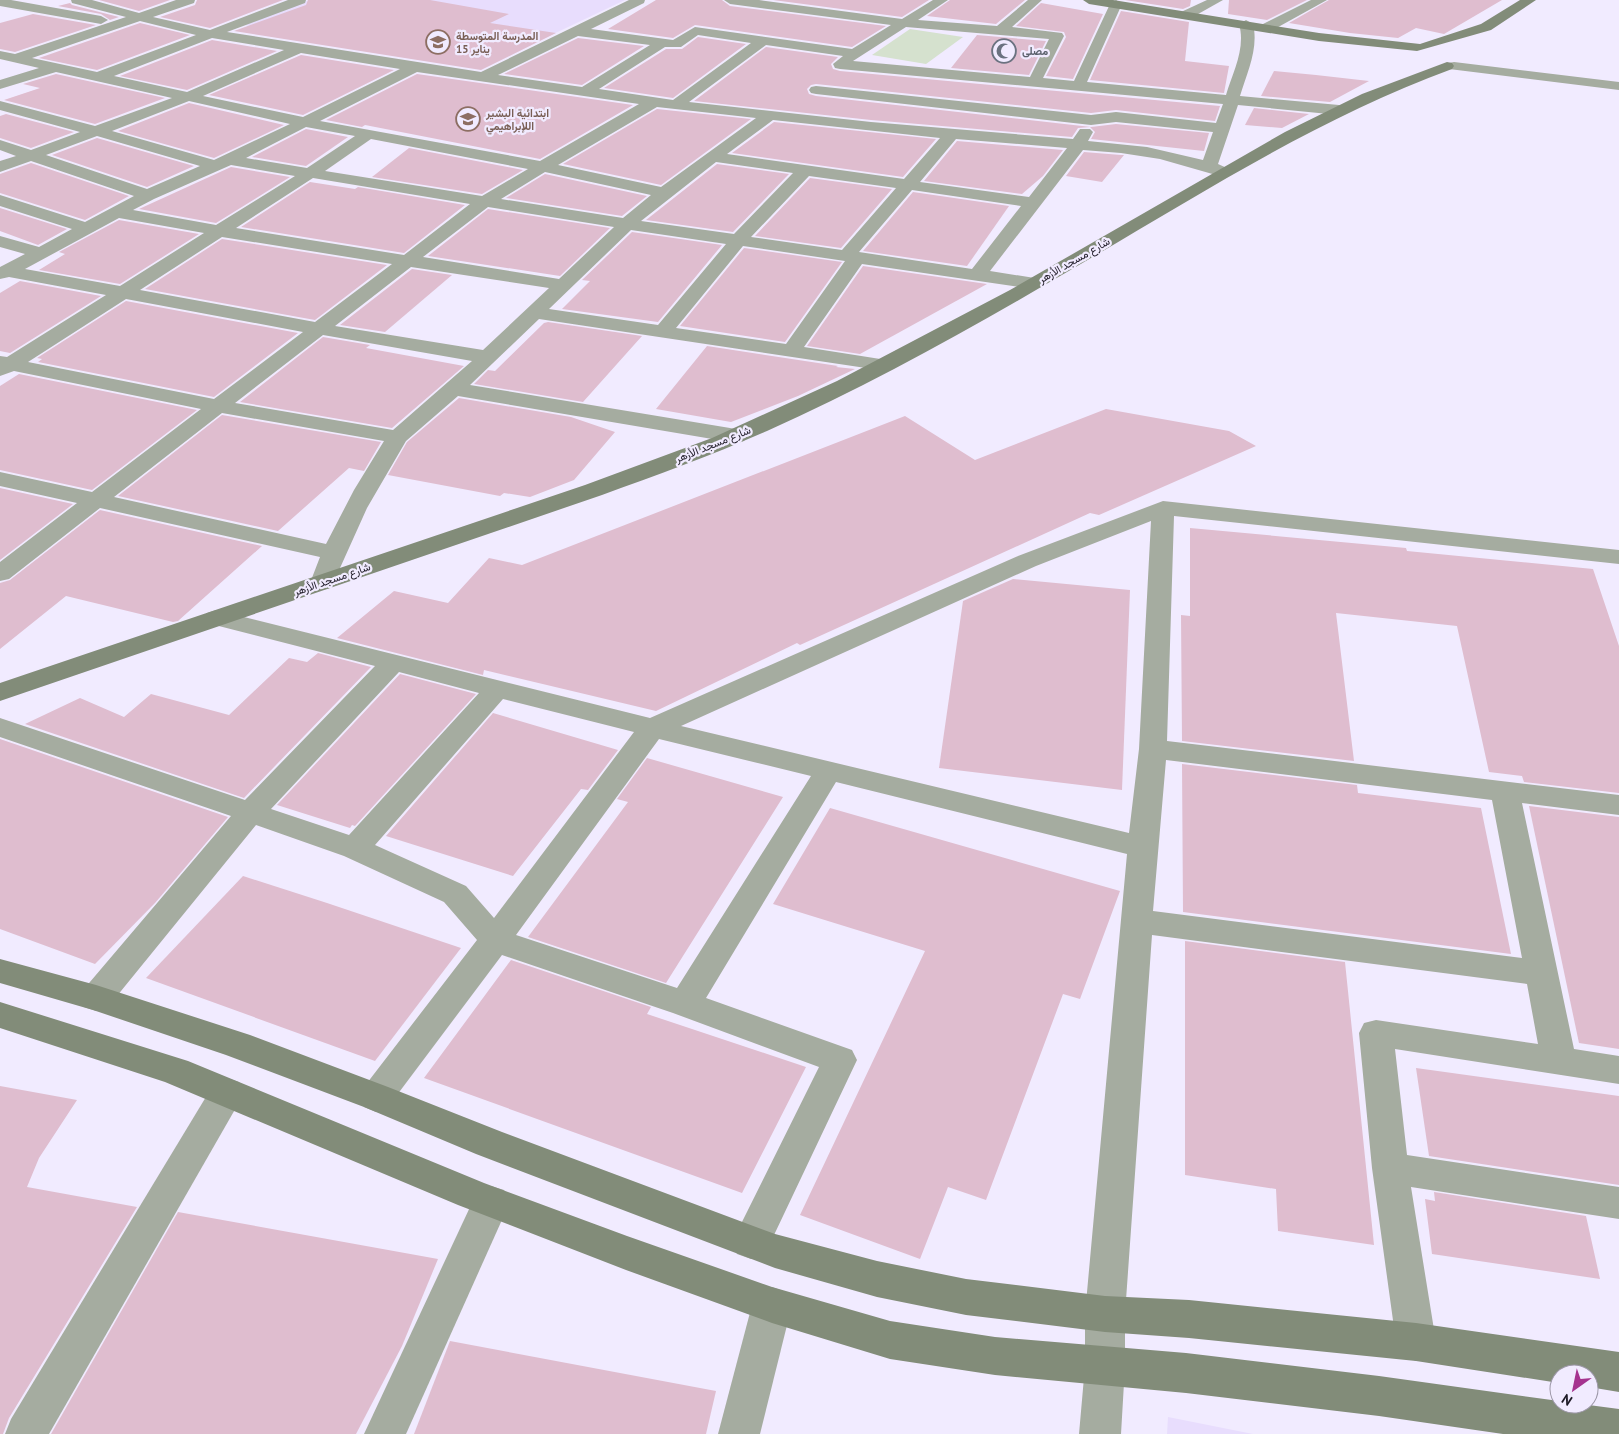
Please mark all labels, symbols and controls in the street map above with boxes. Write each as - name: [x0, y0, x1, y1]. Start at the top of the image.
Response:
- school or university icon: المدرسة المتوسطة 15 يناير: [425, 29, 451, 55]
- place label: المدرسة المتوسطة 15 يناير: [456, 29, 539, 56]
- mosque icon: مصلى: [991, 38, 1017, 64]
- place label: مصلى: [1022, 44, 1048, 58]
- school or university icon: ابتدائية البشير اللإبراهيمي: [455, 106, 481, 132]
- place label: ابتدائية البشير اللإبراهيمي: [485, 106, 549, 135]
- street label: شارع مسجد الأزهر: [1035, 234, 1113, 287]
- street label: شارع مسجد الأزهر: [672, 422, 753, 467]
- street label: شارع مسجد الأزهر: [291, 559, 373, 600]
- north arrow: [1549, 1364, 1599, 1414]
- text: N: [1558, 1390, 1576, 1410]

